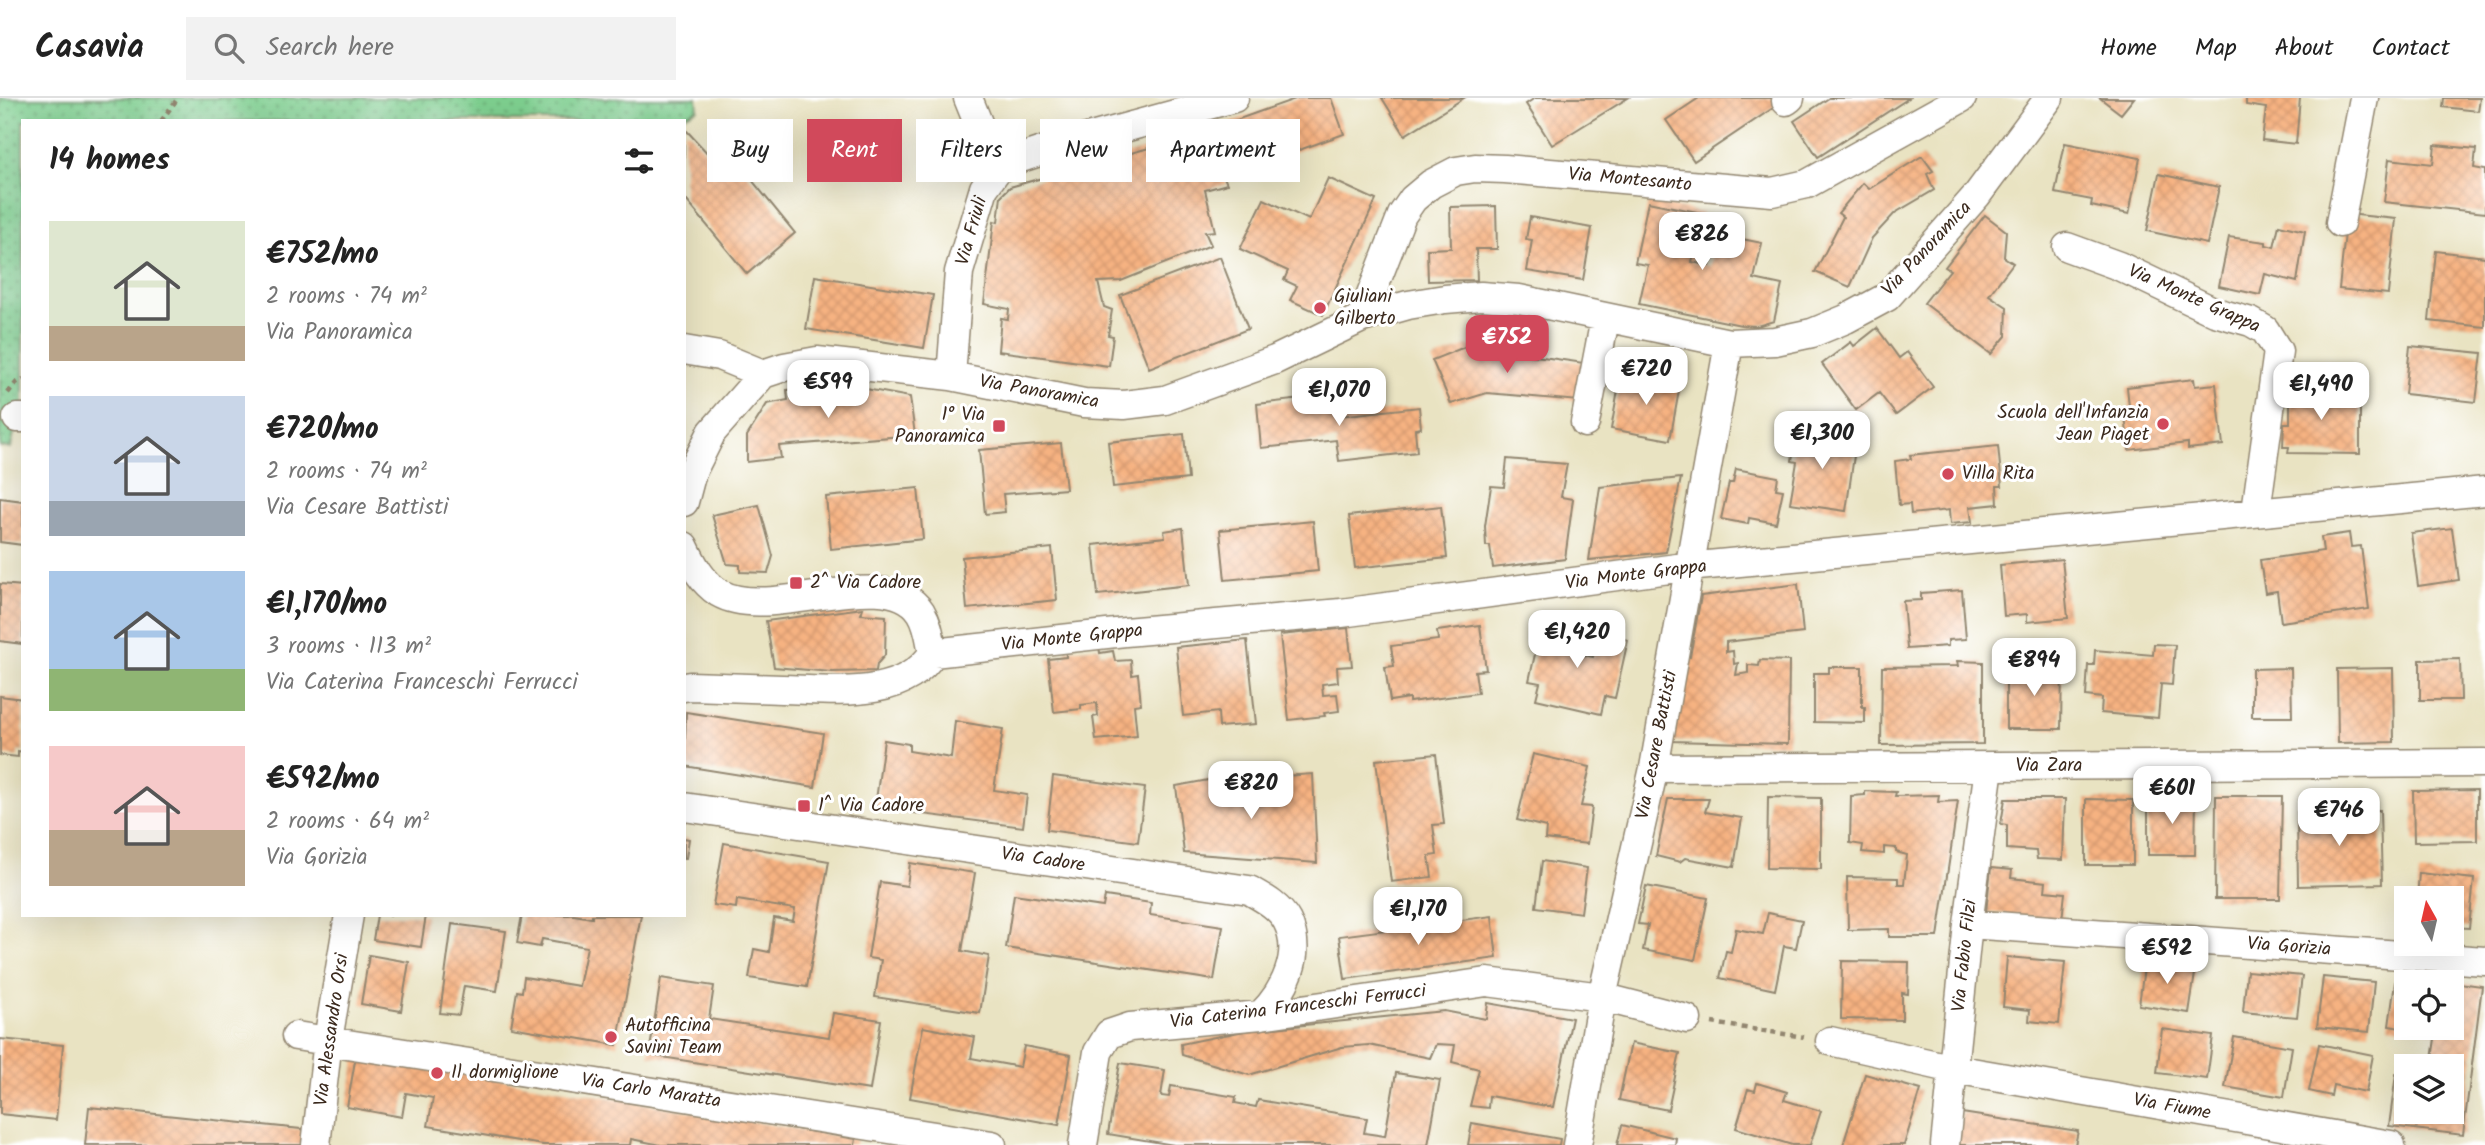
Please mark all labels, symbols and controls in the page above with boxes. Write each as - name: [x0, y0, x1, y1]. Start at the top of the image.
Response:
- search box: [186, 17, 676, 80]
- text: Casavia: [35, 22, 144, 75]
- text: Search here: [266, 27, 394, 69]
- icon: search: [210, 29, 248, 67]
- text: Home: [2100, 29, 2157, 68]
- text: Map: [2195, 29, 2237, 68]
- text: About: [2275, 29, 2333, 68]
- text: Contact: [2371, 29, 2450, 68]
- chip: Buy: [707, 119, 793, 182]
- chip: Rent: [807, 119, 902, 182]
- chip: Filters: [916, 119, 1026, 182]
- chip: New: [1040, 119, 1132, 182]
- chip: Apartment: [1146, 119, 1300, 182]
- text: 14 homes: [49, 137, 170, 185]
- icon: filters: [620, 142, 658, 180]
- street label: Via Montesanto: [1567, 160, 1693, 200]
- street label: Via Friuli: [948, 192, 997, 269]
- street label: Via Panoramica: [1875, 194, 1979, 304]
- pin: €826: [1661, 212, 1743, 272]
- text: €826: [1675, 217, 1729, 253]
- text: €752/mo: [266, 231, 379, 279]
- icon: home: [105, 249, 189, 333]
- street label: Via Monte Grappa: [2123, 256, 2265, 342]
- text: 2 rooms · 74 m²: [266, 279, 427, 315]
- place label: Giuliani Gilberto: [1334, 282, 1396, 334]
- marker: Giuliani Gilberto: [1312, 300, 1328, 316]
- text: Via Panoramica: [266, 315, 413, 351]
- pin: €752: [1466, 316, 1548, 375]
- text: €752: [1482, 320, 1532, 356]
- pin: €720: [1605, 348, 1687, 407]
- text: €720: [1621, 352, 1671, 388]
- pin: €599: [787, 360, 869, 420]
- pin: €1,490: [2264, 362, 2378, 422]
- text: €599: [803, 365, 853, 401]
- street label: Via Panoramica: [977, 367, 1101, 417]
- text: €1,490: [2289, 367, 2353, 403]
- pin: €1,070: [1282, 368, 1396, 428]
- text: €1,070: [1308, 373, 1370, 409]
- place label: Scuola dell'Infanzia Jean Piaget: [1997, 398, 2150, 450]
- place label: 1° Via Panoramica: [895, 400, 985, 452]
- text: €720/mo: [266, 406, 379, 454]
- pin: €1,300: [1765, 412, 1879, 471]
- text: €1,300: [1790, 416, 1854, 452]
- marker: Scuola dell'Infanzia Jean Piaget: [2155, 416, 2171, 432]
- marker: 1° Via Panoramica: [991, 418, 1007, 434]
- icon: home: [105, 424, 189, 508]
- text: 2 rooms · 74 m²: [266, 454, 427, 490]
- place label: Villa Rita: [1962, 459, 2034, 489]
- marker: Villa Rita: [1940, 466, 1956, 482]
- text: Via Cesare Battisti: [266, 490, 449, 526]
- street label: Via Monte Grappa: [1564, 551, 1708, 599]
- place label: 2^ Via Cadore: [810, 568, 922, 598]
- marker: 2^ Via Cadore: [788, 575, 804, 591]
- text: €1,170/mo: [266, 581, 387, 629]
- icon: home: [105, 599, 189, 683]
- pin: €1,420: [1520, 610, 1634, 670]
- text: €1,420: [1544, 615, 1610, 651]
- street label: Via Monte Grappa: [1000, 616, 1144, 660]
- text: 3 rooms · 113 m²: [266, 629, 431, 665]
- pin: €894: [1993, 638, 2075, 698]
- text: €894: [2008, 643, 2060, 679]
- text: Via Caterina Franceschi Ferrucci: [266, 665, 578, 701]
- street label: Via Cesare Battisti: [1628, 667, 1686, 822]
- street label: Via Zara: [2015, 751, 2083, 781]
- text: €592/mo: [266, 756, 380, 804]
- pin: €820: [1210, 762, 1292, 821]
- text: €820: [1224, 766, 1278, 802]
- pin: €601: [2131, 766, 2213, 826]
- text: €601: [2149, 771, 2195, 807]
- icon: home: [105, 774, 189, 858]
- pin: €746: [2298, 788, 2380, 848]
- place label: 1^ Via Cadore: [818, 791, 924, 821]
- text: €746: [2314, 793, 2364, 829]
- marker: 1^ Via Cadore: [796, 798, 812, 814]
- text: 2 rooms · 64 m²: [266, 804, 429, 840]
- street label: Via Cadore: [999, 839, 1087, 881]
- text: Via Gorizia: [266, 840, 368, 876]
- north arrow: [2394, 886, 2464, 956]
- map controls: [2394, 886, 2464, 1124]
- pin: €1,170: [1361, 888, 1475, 947]
- text: €1,170: [1389, 892, 1447, 928]
- street label: Via Fabio Filzi: [1944, 897, 1986, 1014]
- pin: €592: [2126, 926, 2208, 986]
- street label: Via Gorizia: [2246, 929, 2332, 965]
- text: €592: [2141, 931, 2193, 967]
- street label: Via Alessandro Orsi: [306, 950, 358, 1108]
- button: locate: [2394, 970, 2464, 1040]
- street label: Via Caterina Franceschi Ferrucci: [1168, 976, 1429, 1038]
- place label: Autofficina Savini Team: [625, 1011, 722, 1063]
- marker: Autofficina Savini Team: [603, 1029, 619, 1045]
- button: layers: [2394, 1054, 2464, 1124]
- place label: Il dormiglione: [451, 1058, 559, 1088]
- marker: Il dormiglione: [429, 1065, 445, 1081]
- street label: Via Carlo Maratta: [579, 1065, 723, 1117]
- street label: Via Fiume: [2131, 1085, 2214, 1129]

